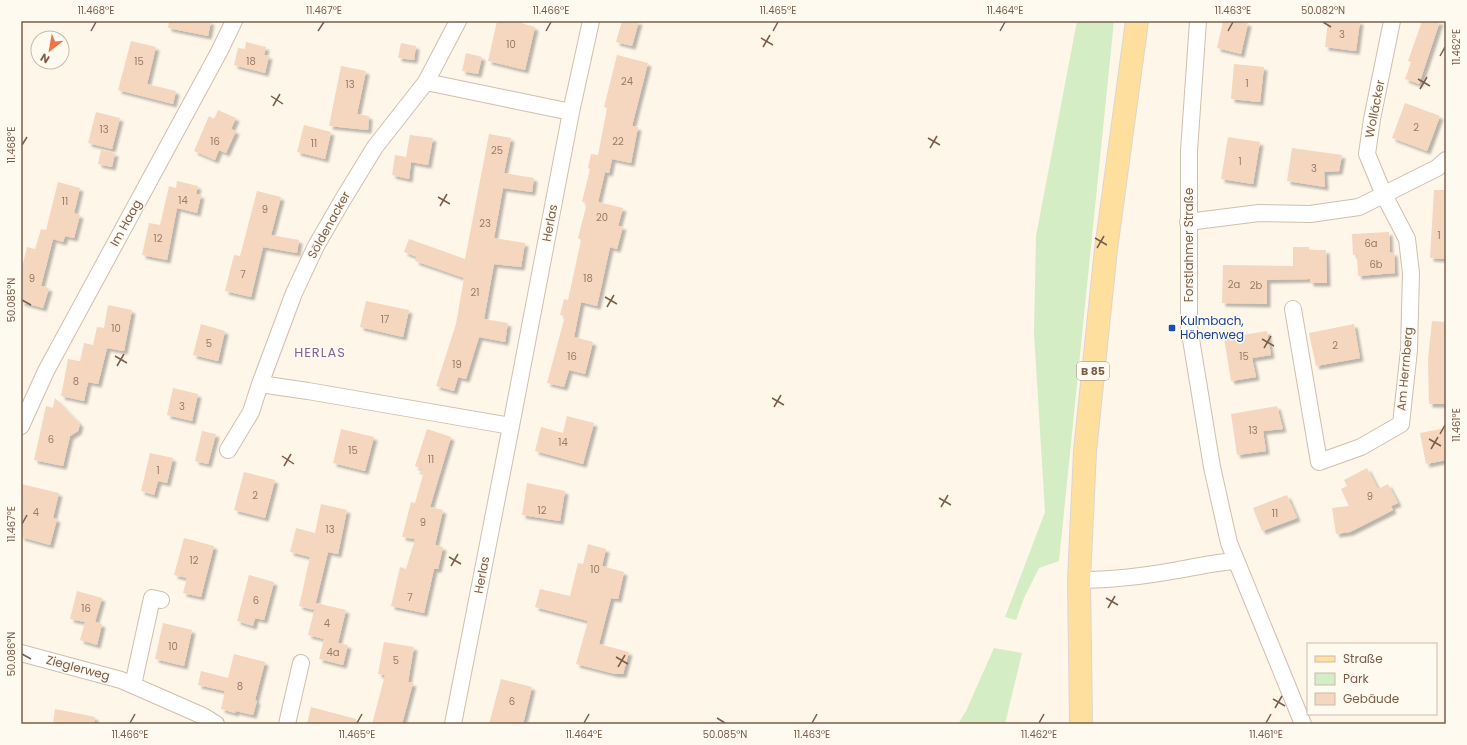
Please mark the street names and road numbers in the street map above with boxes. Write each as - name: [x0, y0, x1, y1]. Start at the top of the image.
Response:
- street label: Wolläcker: [1361, 78, 1389, 139]
- street label: Söldenacker: [303, 188, 354, 261]
- street label: Forstlahmer Straße: [1180, 188, 1197, 302]
- street label: Im Haag: [106, 196, 145, 249]
- street label: Herlas: [538, 203, 561, 243]
- street label: Am Herrnberg: [1392, 326, 1417, 412]
- road number: B 85: [1077, 362, 1109, 380]
- street label: Herlas: [470, 555, 493, 595]
- street label: Zieglerweg: [44, 651, 112, 684]

